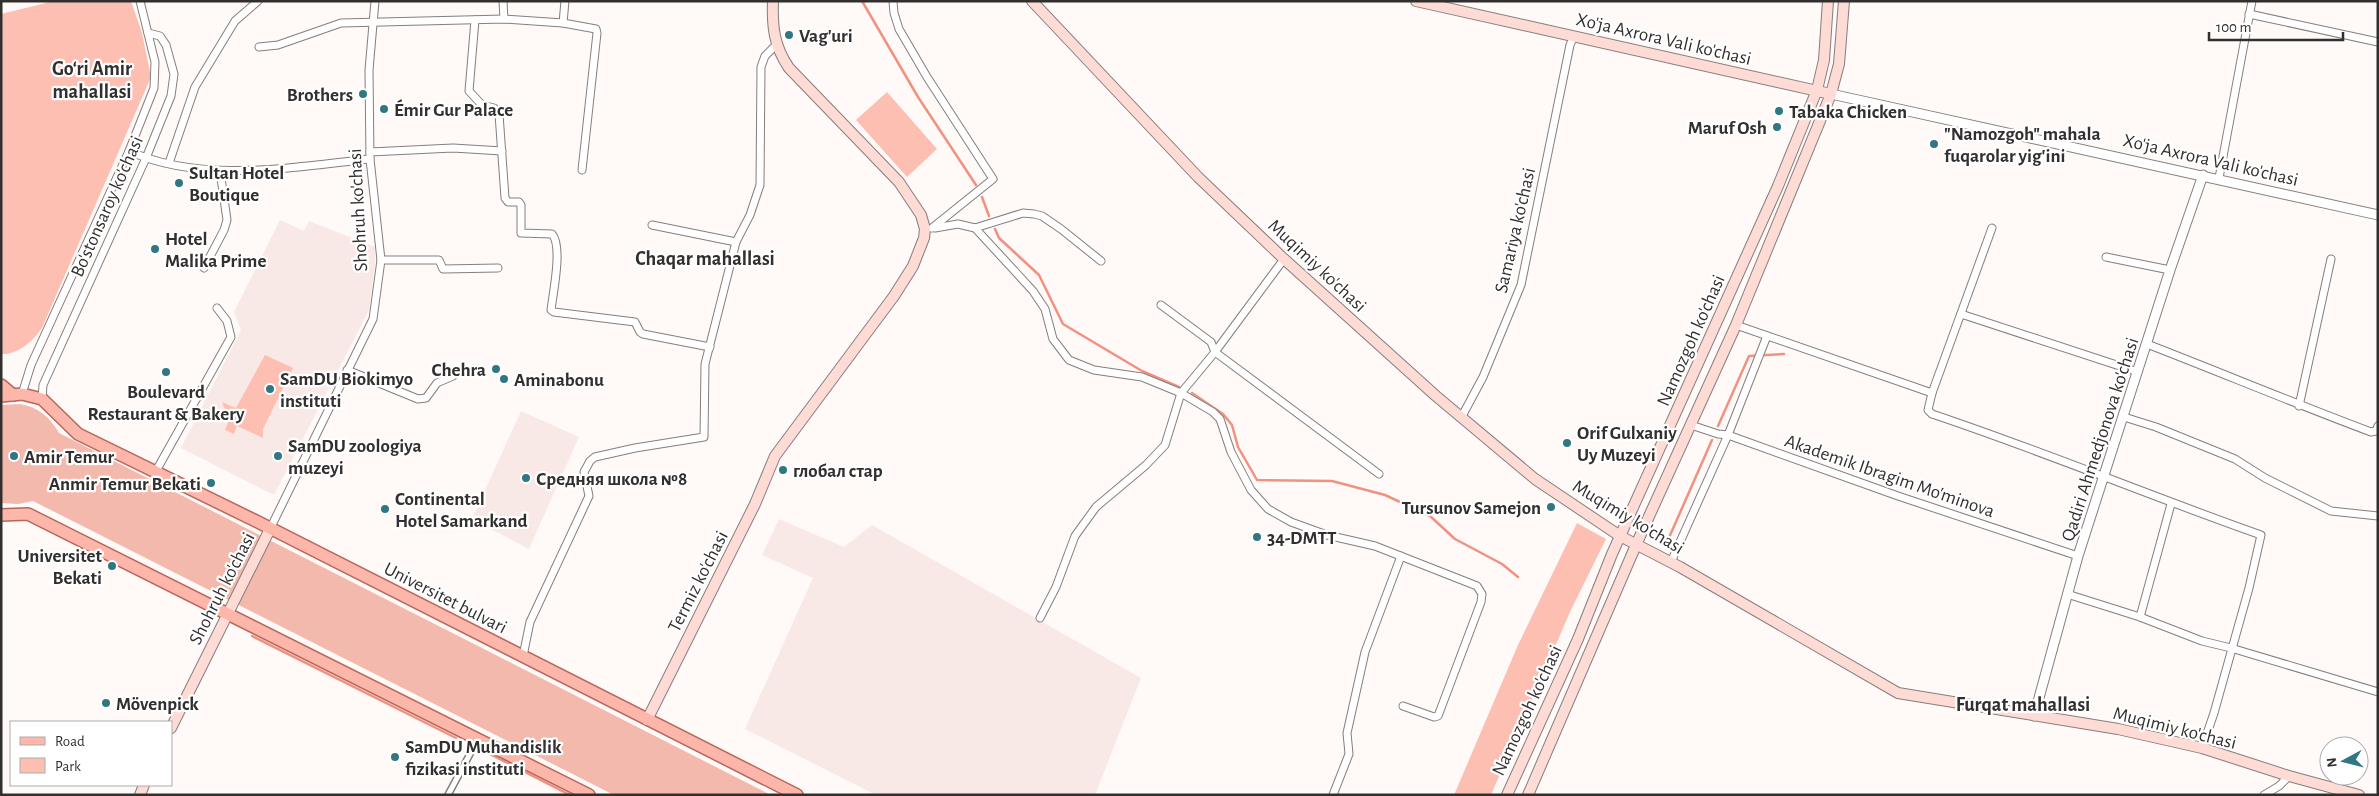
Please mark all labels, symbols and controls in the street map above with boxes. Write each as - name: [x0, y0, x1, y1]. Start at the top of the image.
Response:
- street label: Xo'ja Axrora Vali ko'chasi: [1574, 10, 1753, 69]
- scale bar: [2209, 10, 2343, 42]
- text: 100 m: [2216, 20, 2251, 35]
- place label: Vag'uri: [799, 27, 853, 46]
- marker: Vag'uri: [783, 29, 795, 41]
- district label: Go‘ri Amir mahallasi: [52, 59, 132, 102]
- place label: Brothers: [287, 86, 353, 105]
- marker: Brothers: [357, 88, 369, 100]
- place label: Émir Gur Palace: [394, 99, 513, 120]
- marker: Émir Gur Palace: [378, 103, 390, 115]
- place label: Tabaka Chicken: [1789, 103, 1907, 122]
- marker: Tabaka Chicken: [1773, 105, 1785, 117]
- place label: Maruf Osh: [1688, 119, 1767, 138]
- marker: Maruf Osh: [1771, 121, 1783, 133]
- place label: "Namozgoh" mahala fuqarolar yig'ini: [1944, 125, 2101, 166]
- street label: Xo'ja Axrora Vali ko'chasi: [2121, 131, 2300, 190]
- street label: Bo'stonsaroy ko'chasi: [68, 133, 147, 280]
- marker: "Namozgoh" mahala fuqarolar yig'ini: [1928, 138, 1940, 150]
- street label: Shohruh ko'chasi: [346, 148, 371, 272]
- place label: Sultan Hotel Boutique: [189, 164, 284, 205]
- street label: Samariya ko'chasi: [1492, 166, 1539, 295]
- marker: Sultan Hotel Boutique: [173, 177, 185, 189]
- street label: Muqimiy ko'chasi: [1264, 216, 1370, 316]
- place label: Hotel Malika Prime: [165, 230, 266, 271]
- marker: Hotel Malika Prime: [149, 243, 161, 255]
- district label: Chaqar mahallasi: [635, 249, 775, 269]
- street label: Namozgoh ko'chasi: [1654, 272, 1729, 409]
- street label: Qadiri Ahmedjonova ko'chasi: [2058, 335, 2142, 544]
- place label: Chehra: [432, 361, 486, 380]
- marker: Chehra: [490, 363, 502, 375]
- marker: Boulevard Restaurant & Bakery: [160, 366, 172, 378]
- place label: SamDU Biokimyo instituti: [280, 370, 413, 411]
- place label: Aminabonu: [514, 371, 604, 390]
- marker: Aminabonu: [498, 373, 510, 385]
- place label: Boulevard Restaurant & Bakery: [88, 383, 245, 424]
- marker: SamDU Biokimyo instituti: [264, 383, 276, 395]
- place label: Orif Gulxaniy Uy Muzeyi: [1577, 424, 1677, 465]
- street label: Akademik Ibragim Mo'minova: [1782, 432, 1997, 521]
- place label: SamDU zoologiya muzeyi: [288, 437, 422, 478]
- marker: Orif Gulxaniy Uy Muzeyi: [1561, 437, 1573, 449]
- place label: Amir Temur: [24, 448, 115, 467]
- marker: Amir Temur: [8, 450, 20, 462]
- marker: SamDU zoologiya muzeyi: [272, 450, 284, 462]
- place label: глобал стар: [793, 462, 883, 481]
- marker: глобал стар: [777, 464, 789, 476]
- place label: Средняя школа №8: [536, 470, 687, 489]
- marker: Средняя школа №8: [520, 472, 532, 484]
- place label: Anmir Temur Bekati: [49, 475, 201, 494]
- marker: Anmir Temur Bekati: [205, 477, 217, 489]
- street label: Muqimiy ko'chasi: [1569, 477, 1687, 558]
- place label: Continental Hotel Samarkand: [395, 490, 527, 531]
- place label: Tursunov Samejon: [1401, 499, 1541, 518]
- marker: Tursunov Samejon: [1545, 501, 1557, 513]
- marker: Continental Hotel Samarkand: [379, 503, 391, 515]
- street label: Termiz ko'chasi: [665, 528, 732, 635]
- street label: Shohruh ko'chasi: [186, 529, 259, 648]
- place label: 34-DMTT: [1267, 529, 1337, 548]
- marker: 34-DMTT: [1251, 531, 1263, 543]
- place label: Universitet Bekati: [17, 547, 103, 588]
- street label: Universitet bulvari: [381, 559, 510, 637]
- marker: Universitet Bekati: [106, 560, 118, 572]
- street label: Namozgoh ko'chasi: [1489, 642, 1566, 779]
- place label: Mövenpick: [116, 695, 199, 714]
- district label: Furqat mahallasi: [1956, 695, 2090, 715]
- marker: Mövenpick: [100, 697, 112, 709]
- street label: Muqimiy ko'chasi: [2111, 704, 2238, 753]
- legend: [10, 721, 172, 786]
- text: Road: [55, 734, 85, 749]
- north arrow: [2319, 736, 2369, 786]
- place label: SamDU Muhandislik fizikasi instituti: [405, 738, 562, 779]
- marker: SamDU Muhandislik fizikasi instituti: [389, 751, 401, 763]
- text: N: [2325, 757, 2340, 768]
- text: Park: [55, 759, 81, 774]

